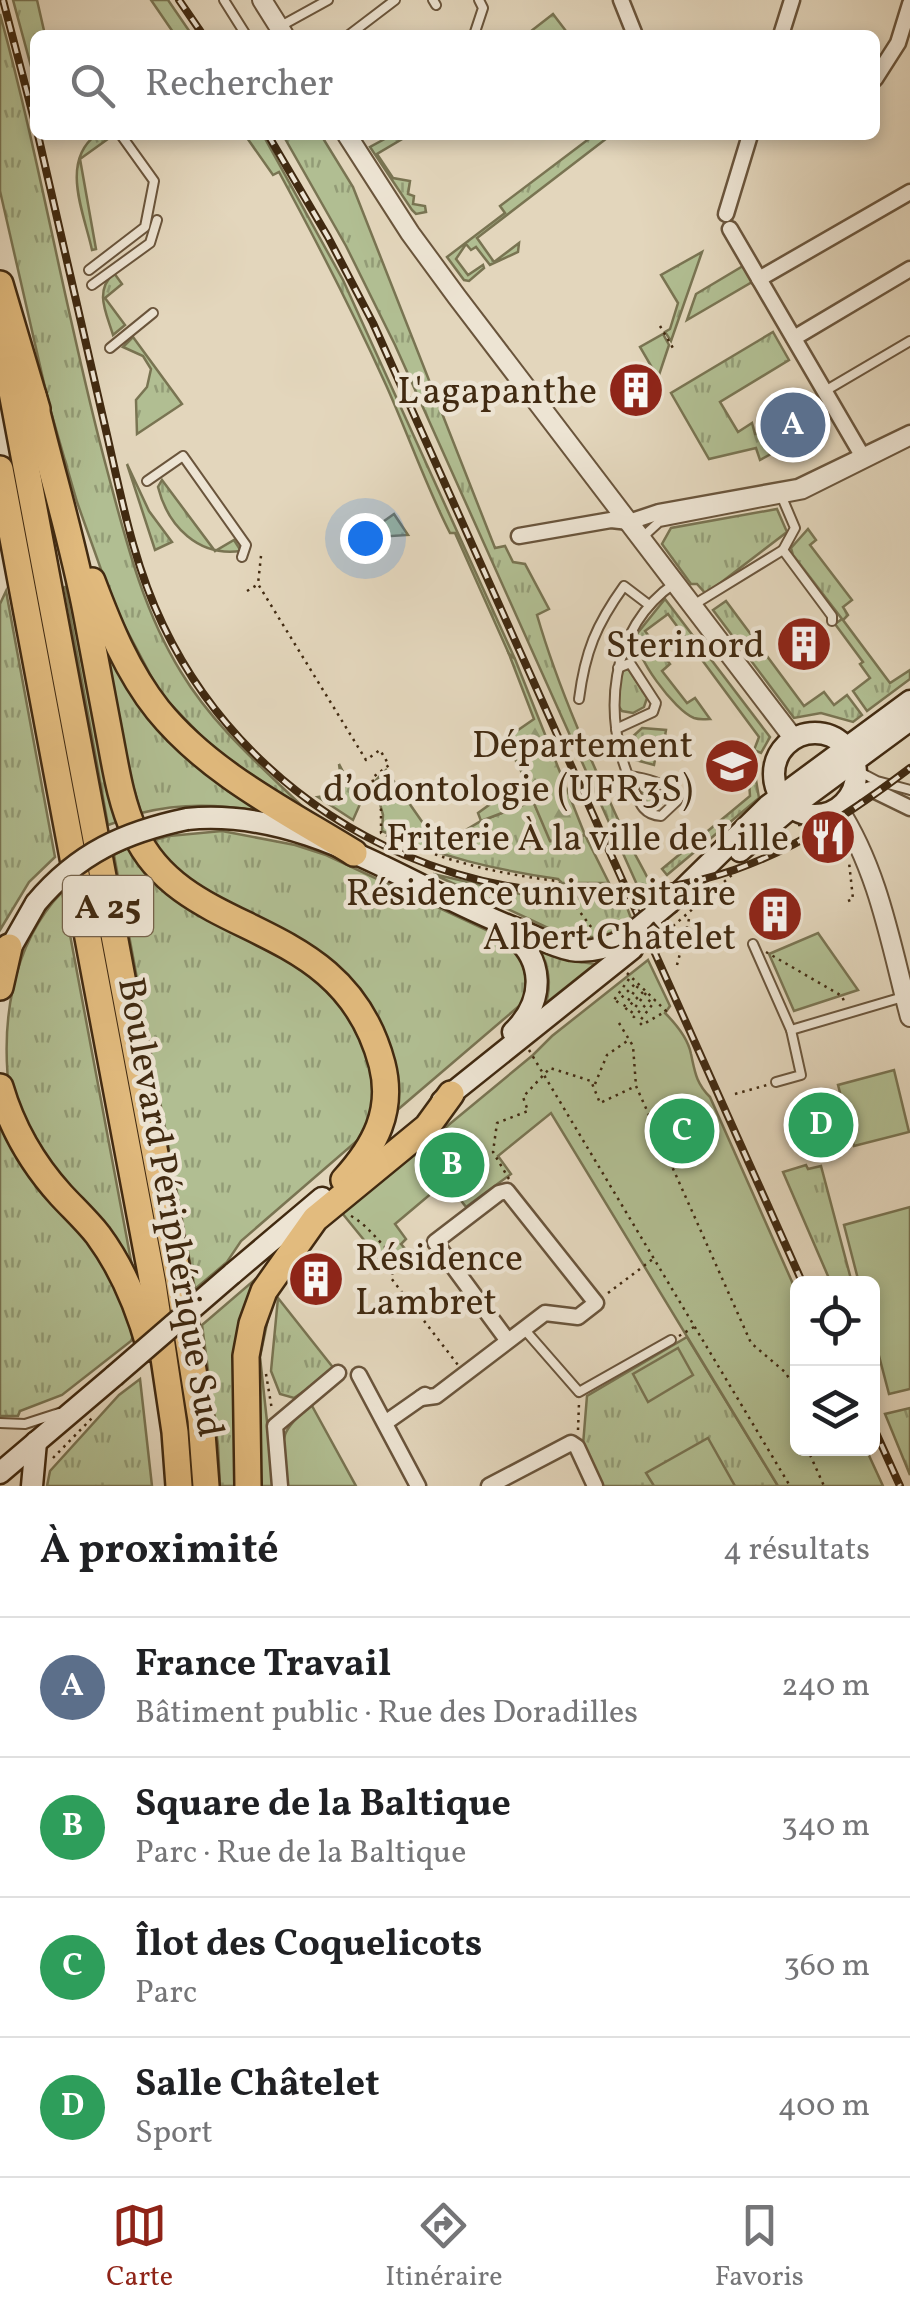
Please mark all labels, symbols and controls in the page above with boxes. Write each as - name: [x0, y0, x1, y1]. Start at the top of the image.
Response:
- search box: [30, 30, 880, 140]
- icon: search: [65, 58, 120, 113]
- text: Rechercher: [145, 59, 333, 112]
- building icon: L'agapanthe: [606, 360, 666, 420]
- place label: L'agapanthe: [397, 367, 597, 420]
- pin: A: [760, 388, 826, 462]
- your location: [340, 513, 391, 564]
- building icon: Sterinord: [774, 614, 834, 674]
- place label: Sterinord: [605, 621, 765, 674]
- place label: Département d’odontologie (UFR3S): [323, 721, 693, 818]
- school or university icon: Département d’odontologie (UFR3S): [702, 736, 762, 796]
- restaurant icon: Friterie À la ville de Lille: [798, 807, 858, 867]
- place label: Friterie À la ville de Lille: [386, 814, 789, 867]
- place label: Résidence universitaire Albert Châtelet: [346, 869, 736, 966]
- road number: A 25: [63, 876, 153, 936]
- building icon: Résidence universitaire Albert Châtelet: [745, 884, 805, 944]
- street label: Boulevard Périphérique Sud: [102, 974, 235, 1442]
- pin: D: [788, 1088, 854, 1162]
- pin: C: [650, 1094, 714, 1168]
- pin: B: [420, 1128, 484, 1202]
- place label: Résidence Lambret: [355, 1234, 523, 1331]
- building icon: Résidence Lambret: [286, 1249, 346, 1309]
- map controls: [790, 1276, 880, 1456]
- button: locate: [790, 1276, 880, 1366]
- button: layers: [790, 1366, 880, 1456]
- text: À proximité: [40, 1522, 279, 1581]
- text: 4 résultats: [723, 1529, 870, 1573]
- text: France Travail: [135, 1639, 391, 1692]
- text: A: [61, 1665, 84, 1709]
- text: 240 m: [781, 1665, 870, 1709]
- text: Bâtiment public · Rue des Doradilles: [135, 1692, 638, 1736]
- text: Square de la Baltique: [135, 1779, 511, 1832]
- text: B: [62, 1805, 83, 1849]
- text: 340 m: [781, 1805, 870, 1849]
- text: Parc · Rue de la Baltique: [135, 1832, 466, 1876]
- text: Îlot des Coquelicots: [135, 1919, 482, 1972]
- text: C: [62, 1945, 83, 1989]
- text: 360 m: [783, 1945, 870, 1989]
- text: Parc: [135, 1972, 197, 2016]
- text: Salle Châtelet: [135, 2059, 379, 2112]
- text: D: [61, 2085, 84, 2129]
- text: 400 m: [778, 2085, 870, 2129]
- text: Sport: [135, 2112, 213, 2156]
- tab: Carte: [106, 2198, 173, 2297]
- tab: Itinéraire: [385, 2198, 503, 2297]
- tab: Favoris: [715, 2198, 804, 2297]

